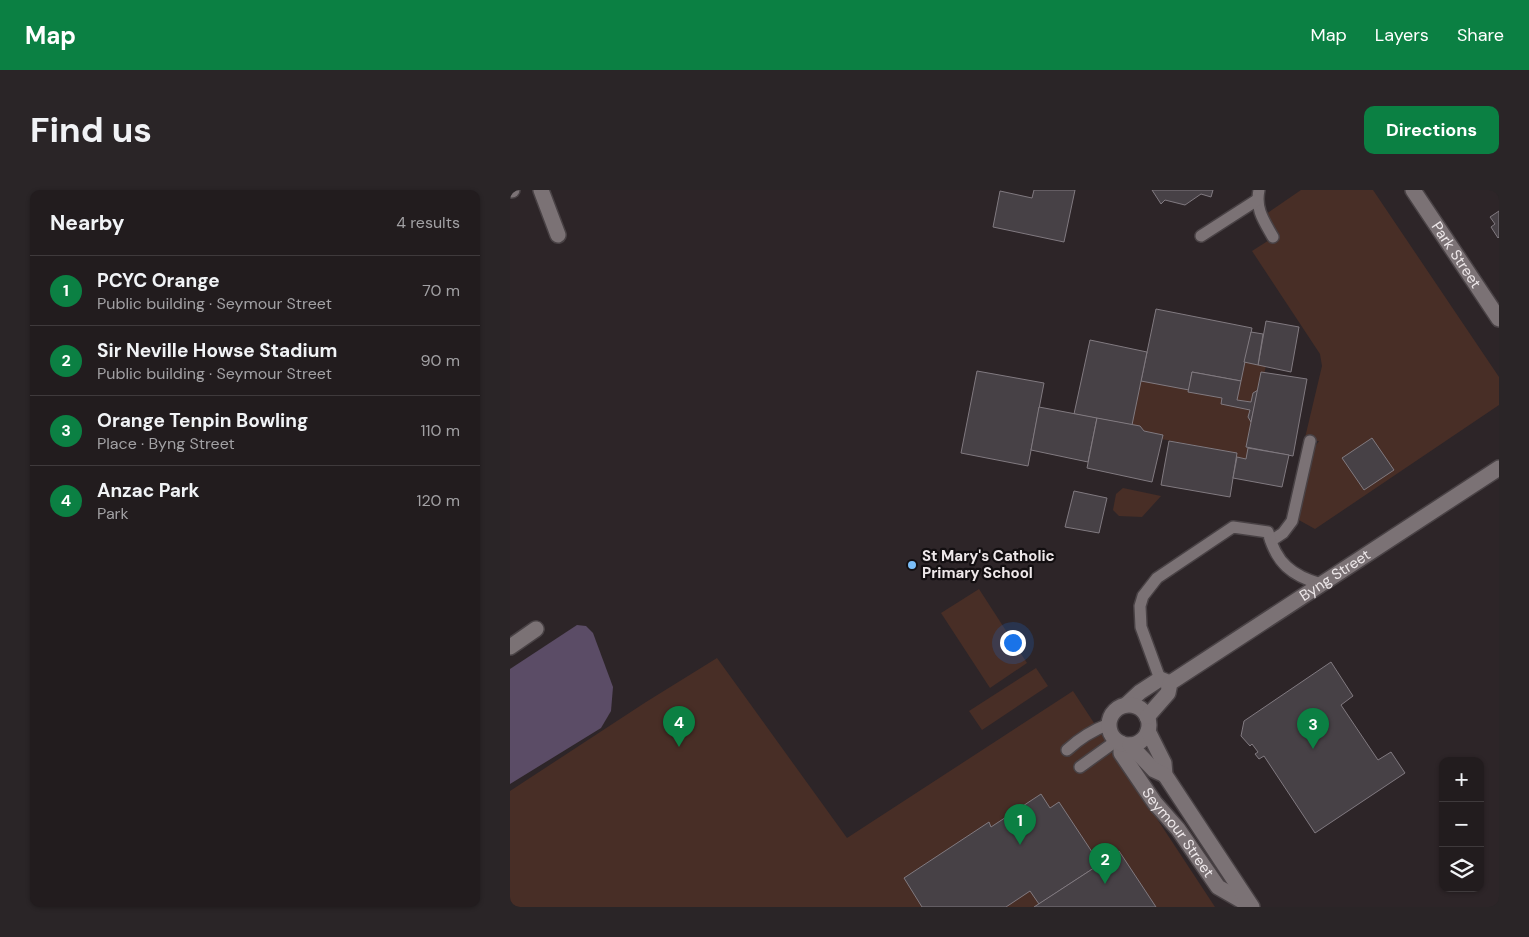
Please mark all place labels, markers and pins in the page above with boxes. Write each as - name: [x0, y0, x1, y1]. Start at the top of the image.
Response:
- place label: St Mary's Catholic Primary School: [922, 546, 1055, 583]
- marker: St Mary's Catholic Primary School: [906, 559, 918, 571]
- pin: 4: [663, 706, 695, 747]
- pin: 3: [1297, 708, 1329, 749]
- pin: 1: [1004, 804, 1036, 845]
- pin: 2: [1089, 843, 1121, 884]

